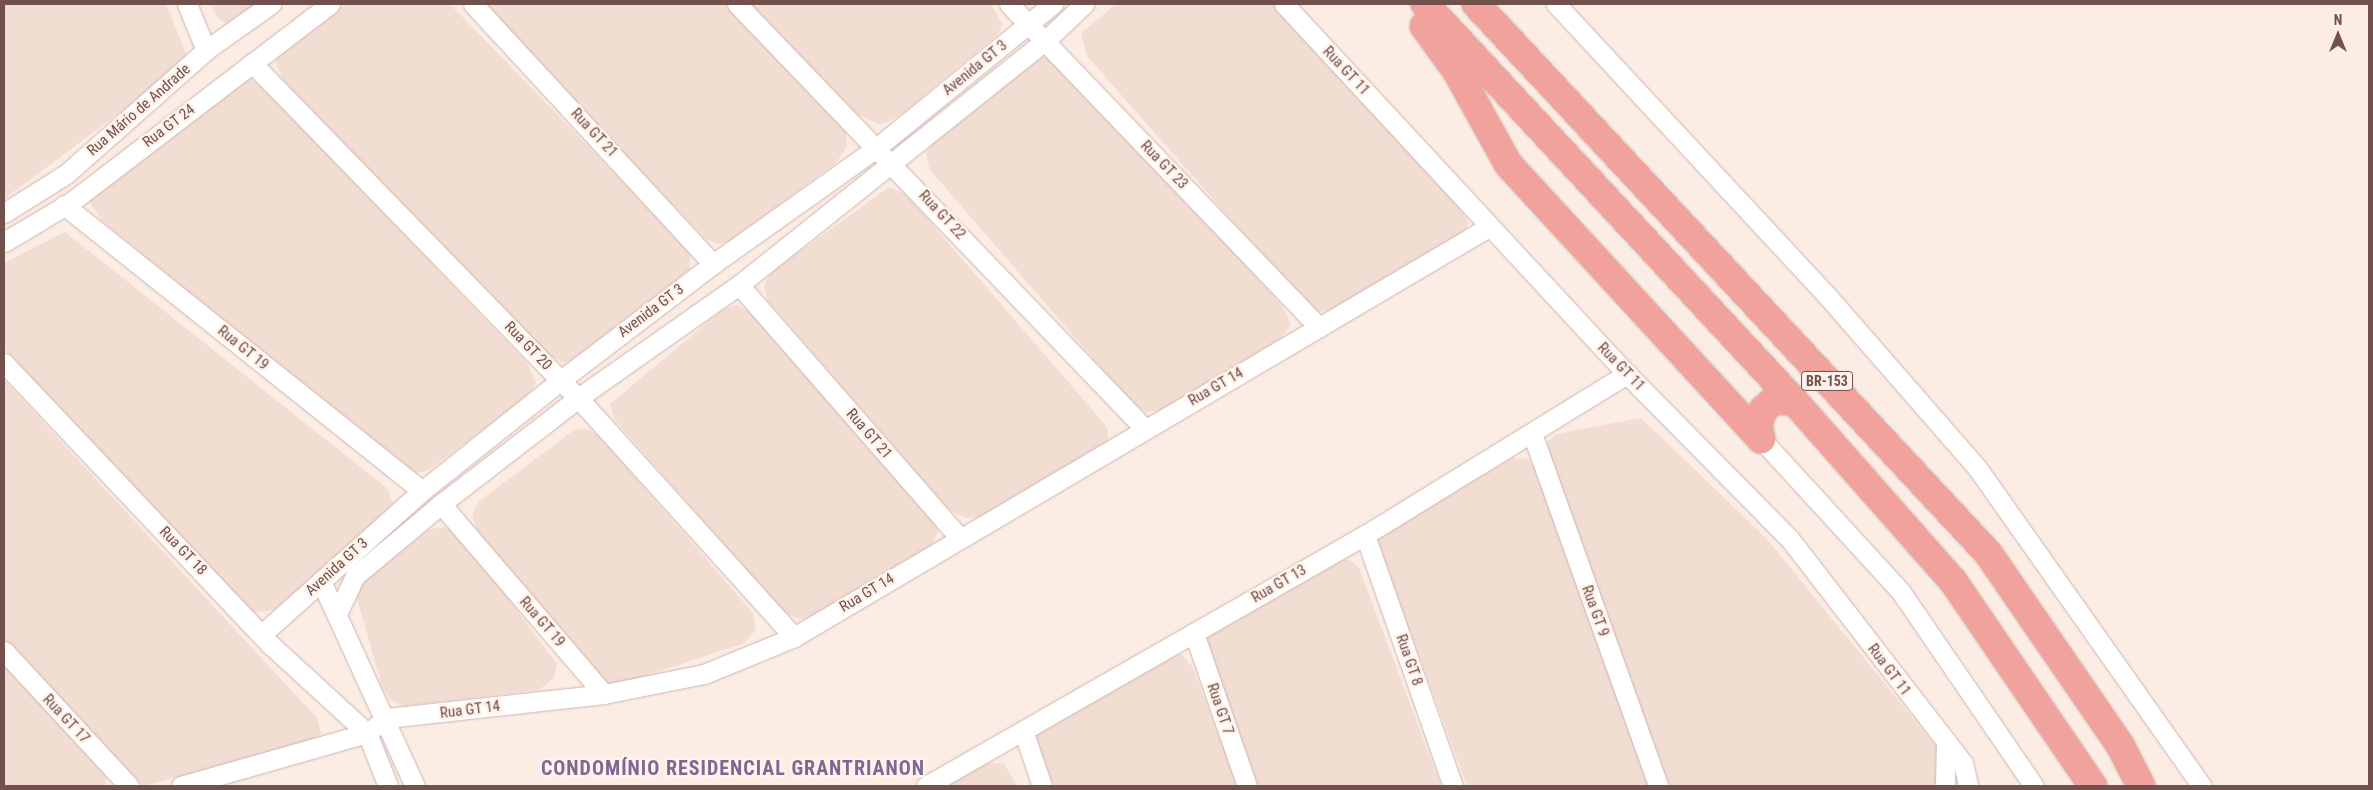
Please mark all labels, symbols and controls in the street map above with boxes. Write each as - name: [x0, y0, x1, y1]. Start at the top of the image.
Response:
- north arrow: [2313, 10, 2363, 60]
- text: N: [2334, 12, 2342, 28]
- street label: Avenida GT 3: [939, 36, 1011, 100]
- street label: Rua GT 11: [1319, 43, 1373, 99]
- street label: Rua Mário de Andrade: [84, 60, 194, 160]
- street label: Rua GT 24: [139, 101, 199, 151]
- street label: Rua GT 21: [567, 105, 621, 161]
- street label: Rua GT 23: [1136, 137, 1192, 193]
- street label: Rua GT 22: [915, 187, 969, 243]
- street label: Avenida GT 3: [614, 280, 688, 342]
- street label: Rua GT 20: [500, 318, 556, 374]
- street label: Rua GT 19: [214, 322, 272, 374]
- street label: Rua GT 11: [1593, 339, 1649, 395]
- street label: Rua GT 14: [1185, 364, 1247, 410]
- road number: BR-153: [1801, 370, 1853, 392]
- street label: Rua GT 21: [842, 405, 896, 463]
- street label: Rua GT 18: [155, 523, 211, 579]
- street label: Avenida GT 3: [302, 534, 372, 600]
- street label: Rua GT 13: [1248, 561, 1310, 607]
- street label: Rua GT 14: [836, 570, 898, 616]
- street label: Rua GT 9: [1577, 583, 1613, 639]
- street label: Rua GT 19: [515, 593, 569, 651]
- street label: Rua GT 8: [1392, 632, 1426, 688]
- street label: Rua GT 11: [1864, 640, 1914, 700]
- street label: Rua GT 7: [1203, 681, 1237, 737]
- street label: Rua GT 17: [39, 691, 93, 747]
- street label: Rua GT 14: [439, 697, 501, 723]
- district label: CONDOMÍNIO RESIDENCIAL GRANTRIANON: [537, 756, 929, 780]

